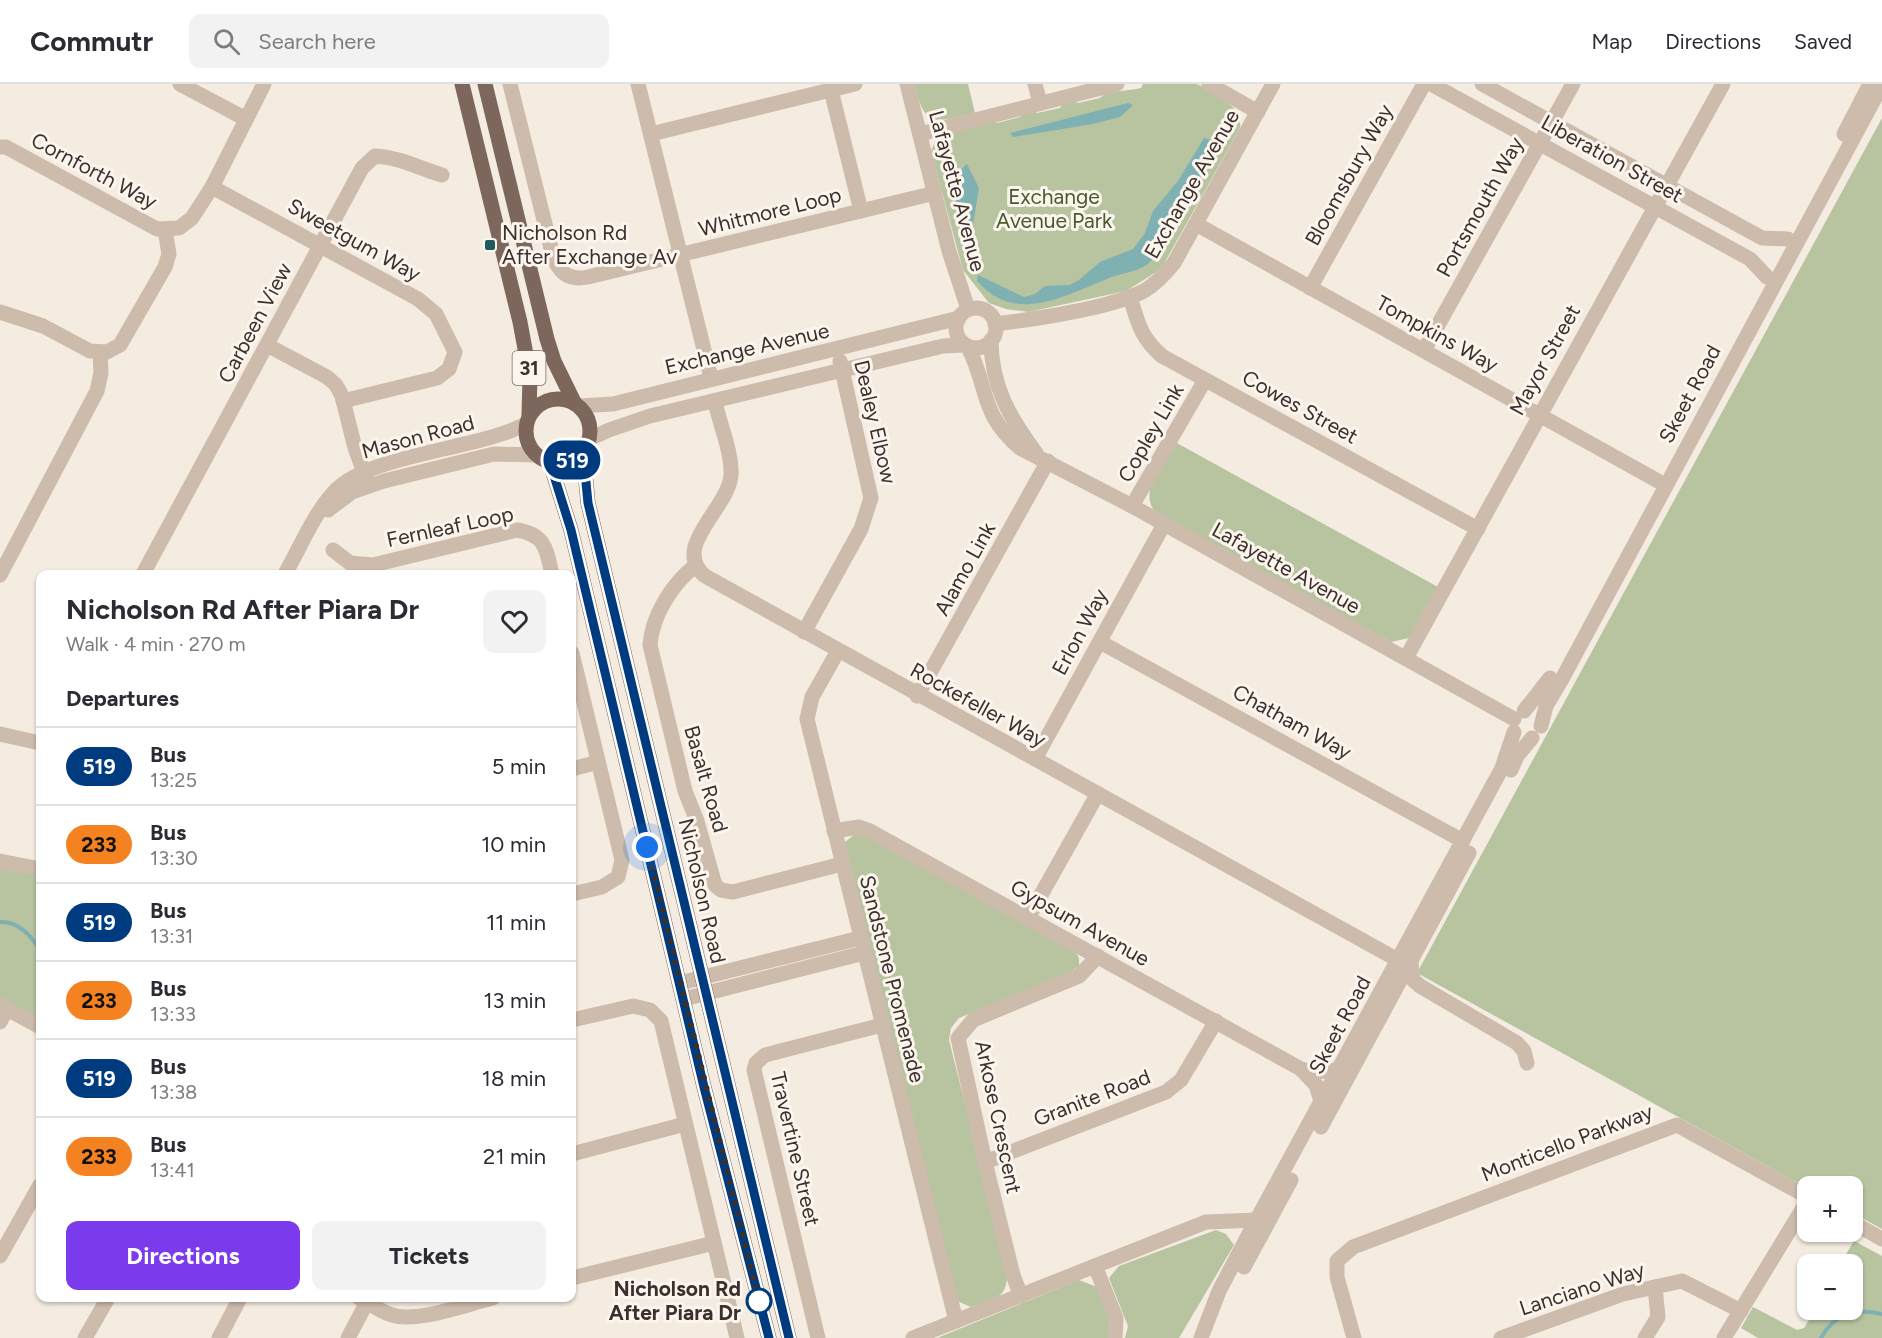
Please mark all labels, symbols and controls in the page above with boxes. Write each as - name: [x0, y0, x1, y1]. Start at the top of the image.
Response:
- search box: [189, 14, 609, 68]
- text: Commutr: [30, 24, 153, 58]
- icon: search: [210, 25, 243, 58]
- text: Search here: [258, 28, 376, 55]
- text: Map: [1591, 29, 1632, 54]
- text: Directions: [1665, 29, 1761, 54]
- text: Saved: [1794, 29, 1852, 54]
- street label: Bloomsbury Way: [1299, 100, 1398, 250]
- street label: Exchange Avenue: [1139, 105, 1244, 263]
- street label: Lafayette Avenue: [924, 108, 991, 274]
- street label: Liberation Street: [1537, 109, 1687, 208]
- street label: Cornforth Way: [27, 127, 161, 214]
- street label: Portsmouth Way: [1431, 132, 1528, 281]
- street label: Whitmore Loop: [696, 182, 844, 241]
- park label: Exchange Avenue Park: [996, 184, 1113, 233]
- street label: Sweetgum Way: [283, 193, 425, 286]
- place label: Nicholson Rd After Exchange Av: [502, 220, 677, 269]
- marker: Nicholson Rd After Exchange Av: [483, 238, 497, 252]
- street label: Carbeen View: [212, 258, 297, 387]
- street label: Tompkins Way: [1372, 290, 1503, 377]
- street label: Mayor Street: [1504, 300, 1585, 419]
- street label: Exchange Avenue: [662, 317, 831, 380]
- street label: Skeet Road: [1653, 341, 1726, 447]
- road number: 31: [512, 351, 546, 385]
- street label: Dealey Elbow: [849, 358, 902, 487]
- street label: Cowes Street: [1238, 364, 1363, 449]
- street label: Copley Link: [1112, 378, 1189, 486]
- street label: Mason Road: [359, 409, 477, 464]
- line badge: 519: [538, 440, 606, 479]
- text: 519: [555, 448, 589, 473]
- street label: Fernleaf Loop: [384, 501, 516, 552]
- street label: Lafayette Avenue: [1208, 516, 1365, 619]
- street label: Alamo Link: [929, 517, 1001, 620]
- street label: Erlon Way: [1046, 584, 1113, 679]
- button: heart: [483, 590, 546, 653]
- text: Nicholson Rd After Piara Dr: [66, 592, 419, 626]
- text: Walk · 4 min · 270 m: [66, 632, 246, 656]
- street label: Rockefeller Way: [906, 657, 1050, 752]
- street label: Chatham Way: [1228, 679, 1356, 764]
- text: Departures: [66, 685, 179, 712]
- street label: Basalt Road: [679, 722, 734, 835]
- text: Bus: [150, 741, 186, 768]
- text: 5 min: [492, 753, 546, 780]
- text: 519: [82, 754, 116, 779]
- text: 13:25: [150, 768, 197, 792]
- street label: Nicholson Road: [674, 816, 731, 966]
- text: Bus: [150, 819, 186, 846]
- text: 10 min: [481, 831, 546, 858]
- text: 233: [81, 832, 117, 857]
- your location: [632, 832, 662, 862]
- text: 13:30: [150, 846, 198, 870]
- street label: Sandstone Promenade: [855, 873, 930, 1085]
- street label: Gypsum Avenue: [1006, 874, 1154, 971]
- text: Bus: [150, 897, 186, 924]
- text: 11 min: [486, 909, 546, 936]
- text: 519: [82, 910, 116, 935]
- text: 13:31: [150, 924, 193, 948]
- street label: Skeet Road: [1303, 972, 1376, 1078]
- text: Bus: [150, 975, 186, 1002]
- text: 13 min: [483, 987, 546, 1014]
- text: 233: [81, 988, 117, 1013]
- text: 13:33: [150, 1002, 196, 1026]
- street label: Arkose Crescent: [970, 1038, 1027, 1196]
- text: Bus: [150, 1053, 186, 1080]
- street label: Granite Road: [1030, 1064, 1154, 1131]
- text: 18 min: [482, 1065, 546, 1092]
- text: 519: [82, 1066, 116, 1091]
- street label: Travertine Street: [766, 1069, 825, 1228]
- text: 13:38: [150, 1080, 197, 1104]
- street label: Monticello Parkway: [1478, 1098, 1656, 1187]
- text: Bus: [150, 1131, 186, 1158]
- text: 21 min: [483, 1143, 546, 1170]
- text: 233: [81, 1144, 117, 1169]
- text: 13:41: [150, 1158, 195, 1182]
- map controls: [1797, 1176, 1863, 1320]
- button: +: [1797, 1176, 1863, 1242]
- button: Directions: [66, 1221, 300, 1290]
- button: Tickets: [312, 1221, 546, 1290]
- button: −: [1797, 1254, 1863, 1320]
- street label: Lanciano Way: [1516, 1257, 1648, 1321]
- place label: Nicholson Rd After Piara Dr: [609, 1276, 741, 1325]
- marker: Nicholson Rd After Piara Dr: [746, 1288, 772, 1314]

